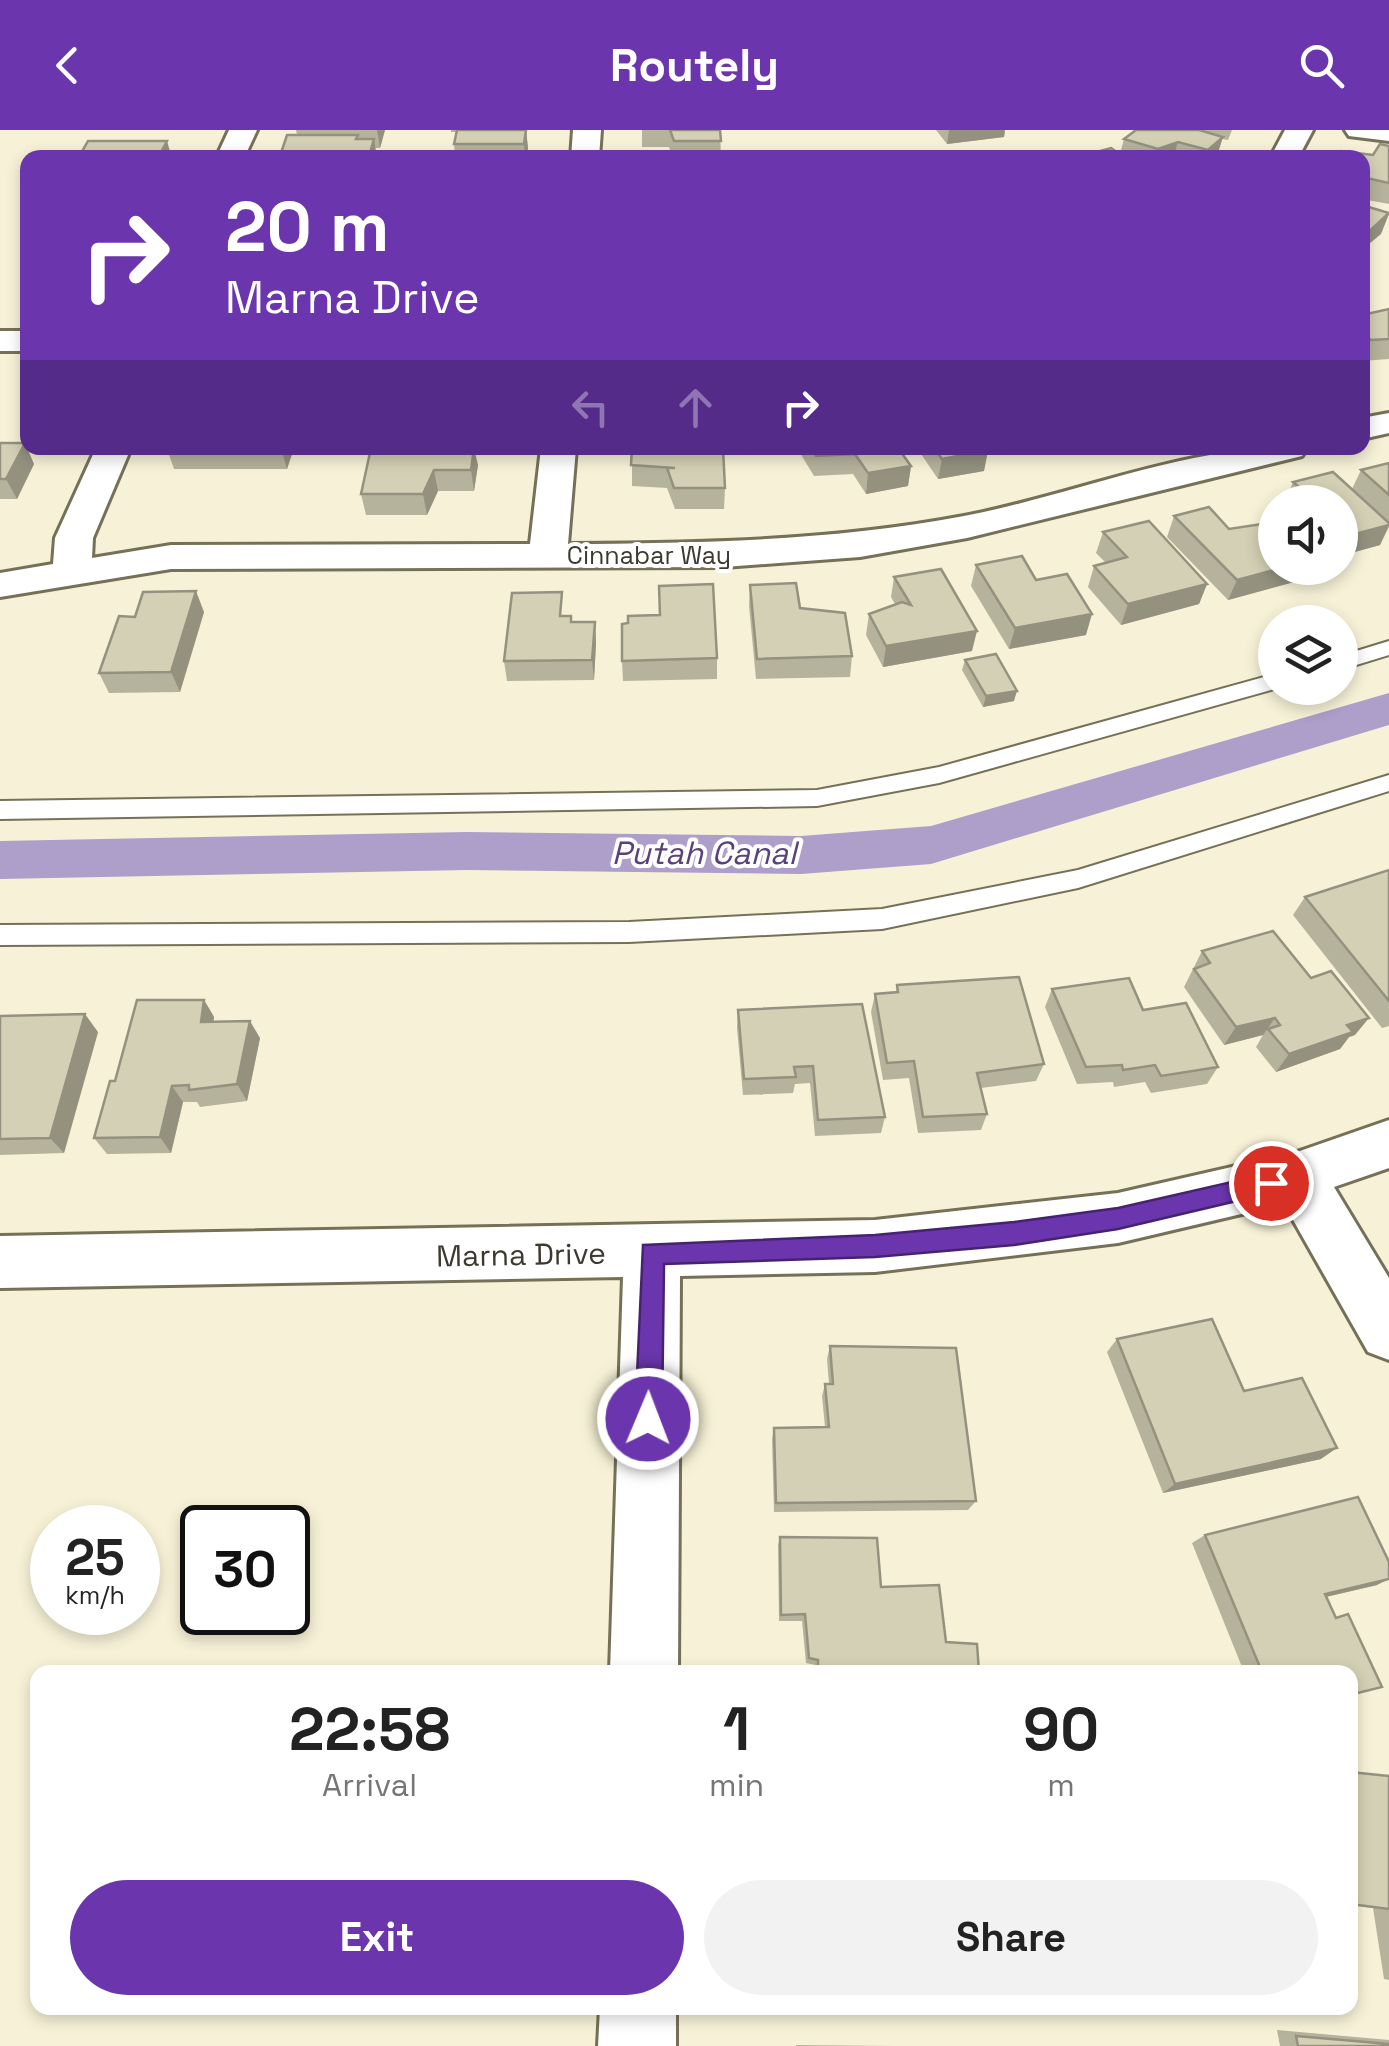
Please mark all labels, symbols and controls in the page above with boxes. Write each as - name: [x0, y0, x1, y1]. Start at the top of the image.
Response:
- text: Routely: [610, 37, 779, 94]
- icon: back: [40, 38, 95, 93]
- icon: search: [1294, 38, 1349, 93]
- text: 20 m: [225, 182, 390, 271]
- icon: right: [60, 190, 190, 320]
- text: Marna Drive: [225, 269, 480, 326]
- icon: left: [563, 380, 618, 435]
- icon: ahead: [668, 380, 723, 435]
- icon: right: [773, 380, 828, 435]
- map controls: [1258, 485, 1358, 705]
- button: sound: [1258, 485, 1358, 585]
- street label: Cinnabar Way: [567, 539, 731, 571]
- button: layers: [1258, 605, 1358, 705]
- water label: Putah Canal: [612, 833, 799, 873]
- pin: [1229, 1141, 1314, 1226]
- icon: arrive: [1244, 1156, 1299, 1211]
- street label: Marna Drive: [436, 1234, 606, 1275]
- position arrow: [596, 1367, 700, 1471]
- speed limit sign: 30: [180, 1505, 310, 1635]
- text: 25: [65, 1526, 125, 1590]
- text: km/h: [65, 1579, 125, 1611]
- text: 22:58: [289, 1691, 450, 1768]
- text: 1: [723, 1691, 750, 1768]
- text: 90: [1023, 1691, 1099, 1768]
- text: Arrival: [322, 1765, 417, 1805]
- text: min: [709, 1765, 764, 1805]
- text: m: [1047, 1765, 1075, 1805]
- button: Exit: [70, 1880, 684, 1995]
- button: Share: [704, 1880, 1318, 1995]

